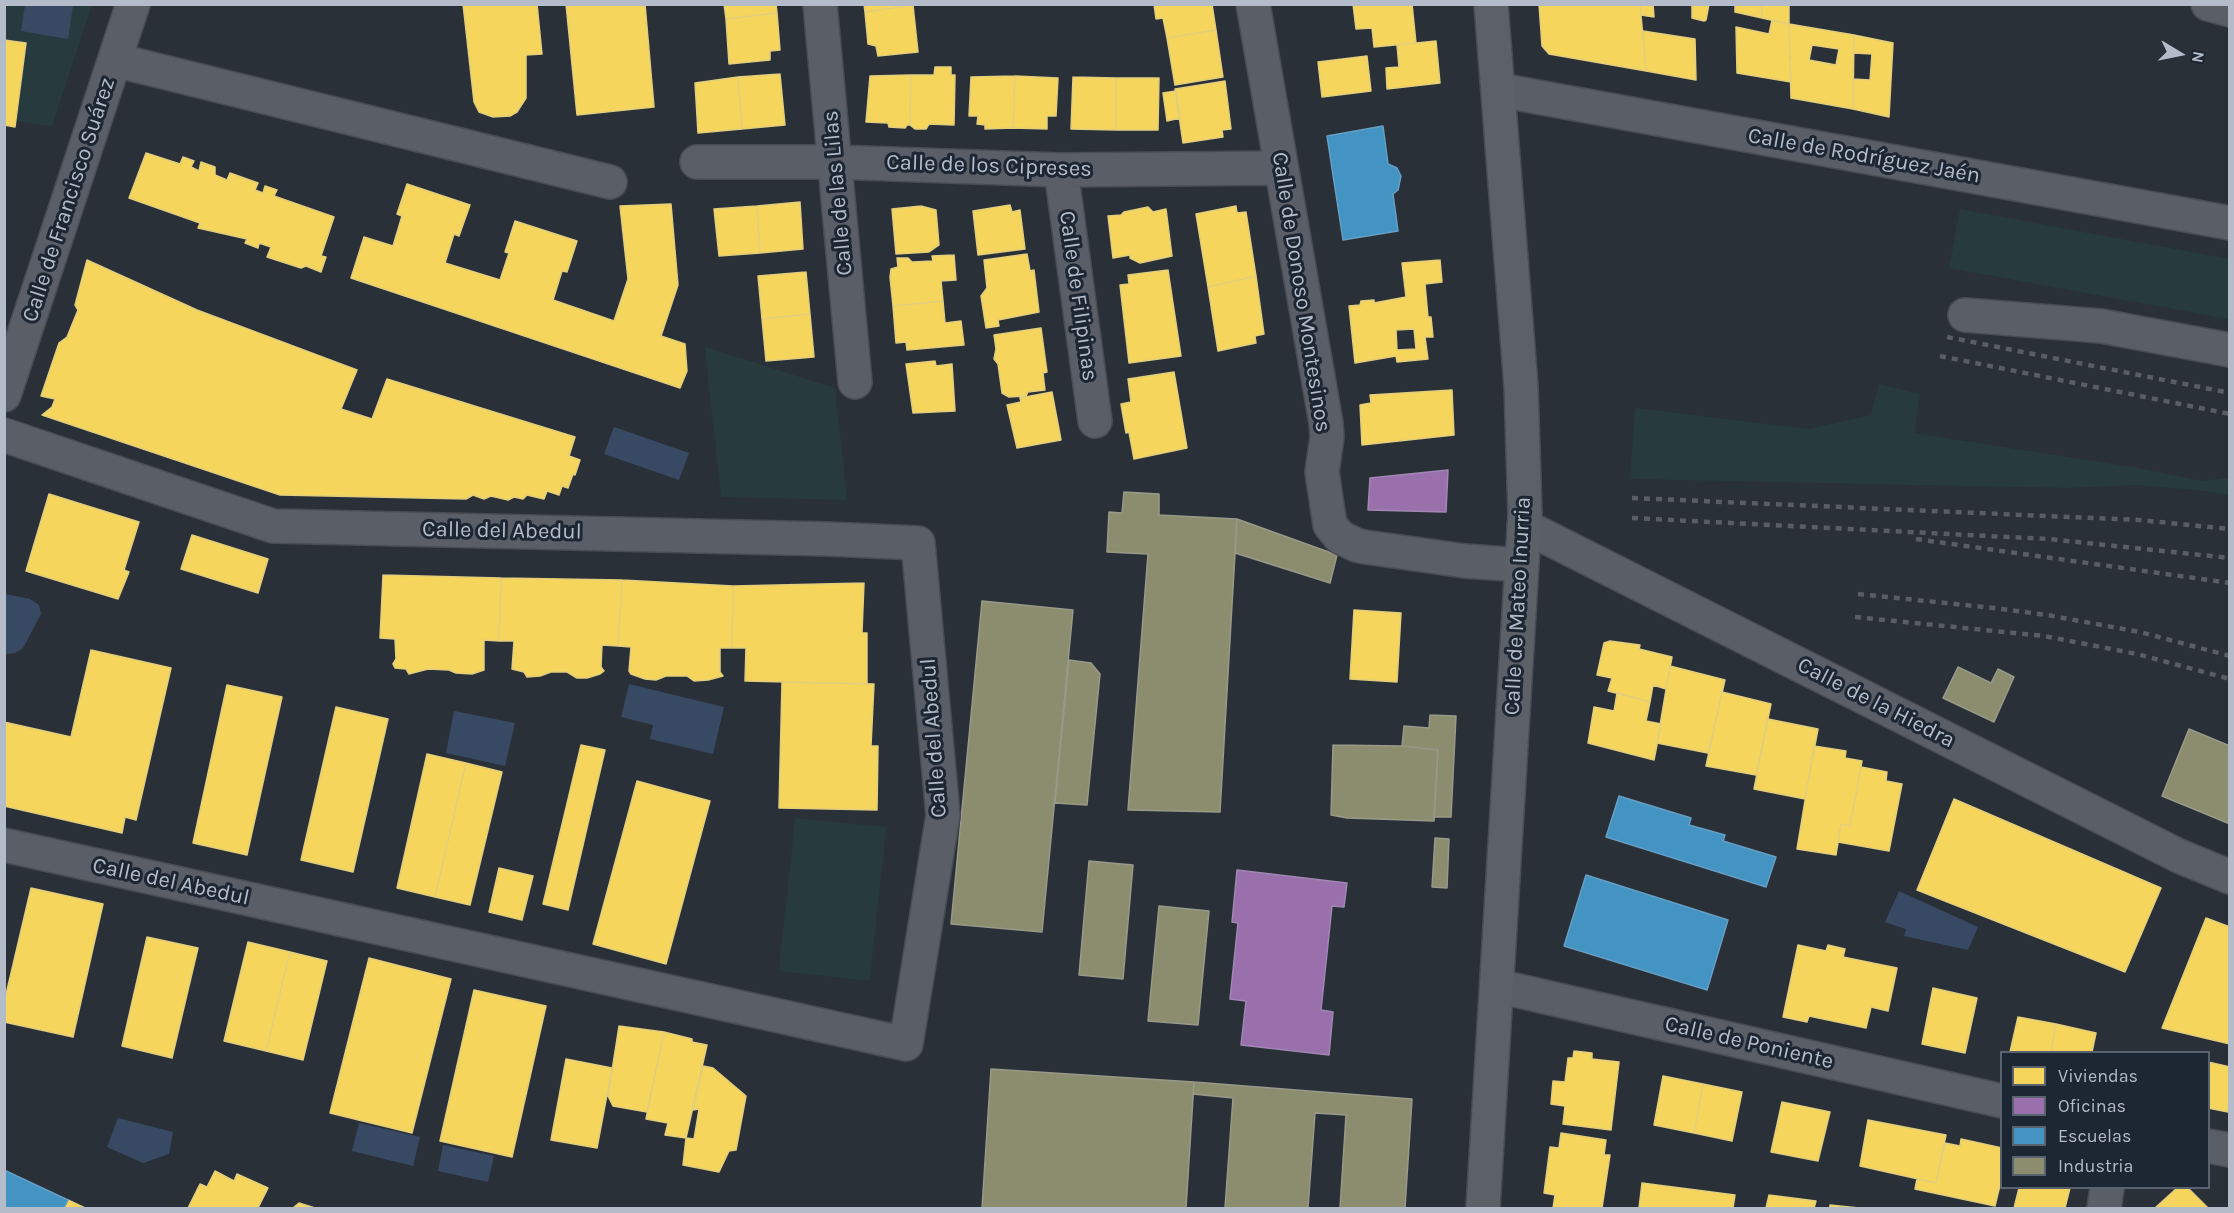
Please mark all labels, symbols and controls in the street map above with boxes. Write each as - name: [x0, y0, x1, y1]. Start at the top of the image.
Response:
- north arrow: [2150, 24, 2210, 84]
- text: N: [2188, 50, 2209, 65]
- street label: Calle de Francisco Suárez: [17, 74, 121, 326]
- street label: Calle de las Lilas: [818, 109, 858, 277]
- street label: Calle de Rodríguez Jaén: [1746, 123, 1982, 189]
- street label: Calle de los Cipreses: [886, 149, 1092, 183]
- street label: Calle de Donoso Montesinos: [1266, 150, 1336, 434]
- street label: Calle de Filipinas: [1053, 209, 1103, 383]
- street label: Calle de Mateo Inurria: [1499, 496, 1537, 716]
- street label: Calle del Abedul: [422, 516, 582, 546]
- street label: Calle de la Hiedra: [1793, 652, 1959, 754]
- street label: Calle del Abedul: [915, 657, 953, 819]
- street label: Calle del Abedul: [90, 852, 252, 912]
- street label: Calle de Poniente: [1662, 1011, 1836, 1075]
- legend: [2000, 1051, 2210, 1189]
- text: Viviendas: [2058, 1065, 2138, 1087]
- text: Oficinas: [2058, 1095, 2126, 1117]
- text: Escuelas: [2058, 1125, 2131, 1147]
- text: Industria: [2058, 1155, 2133, 1177]

